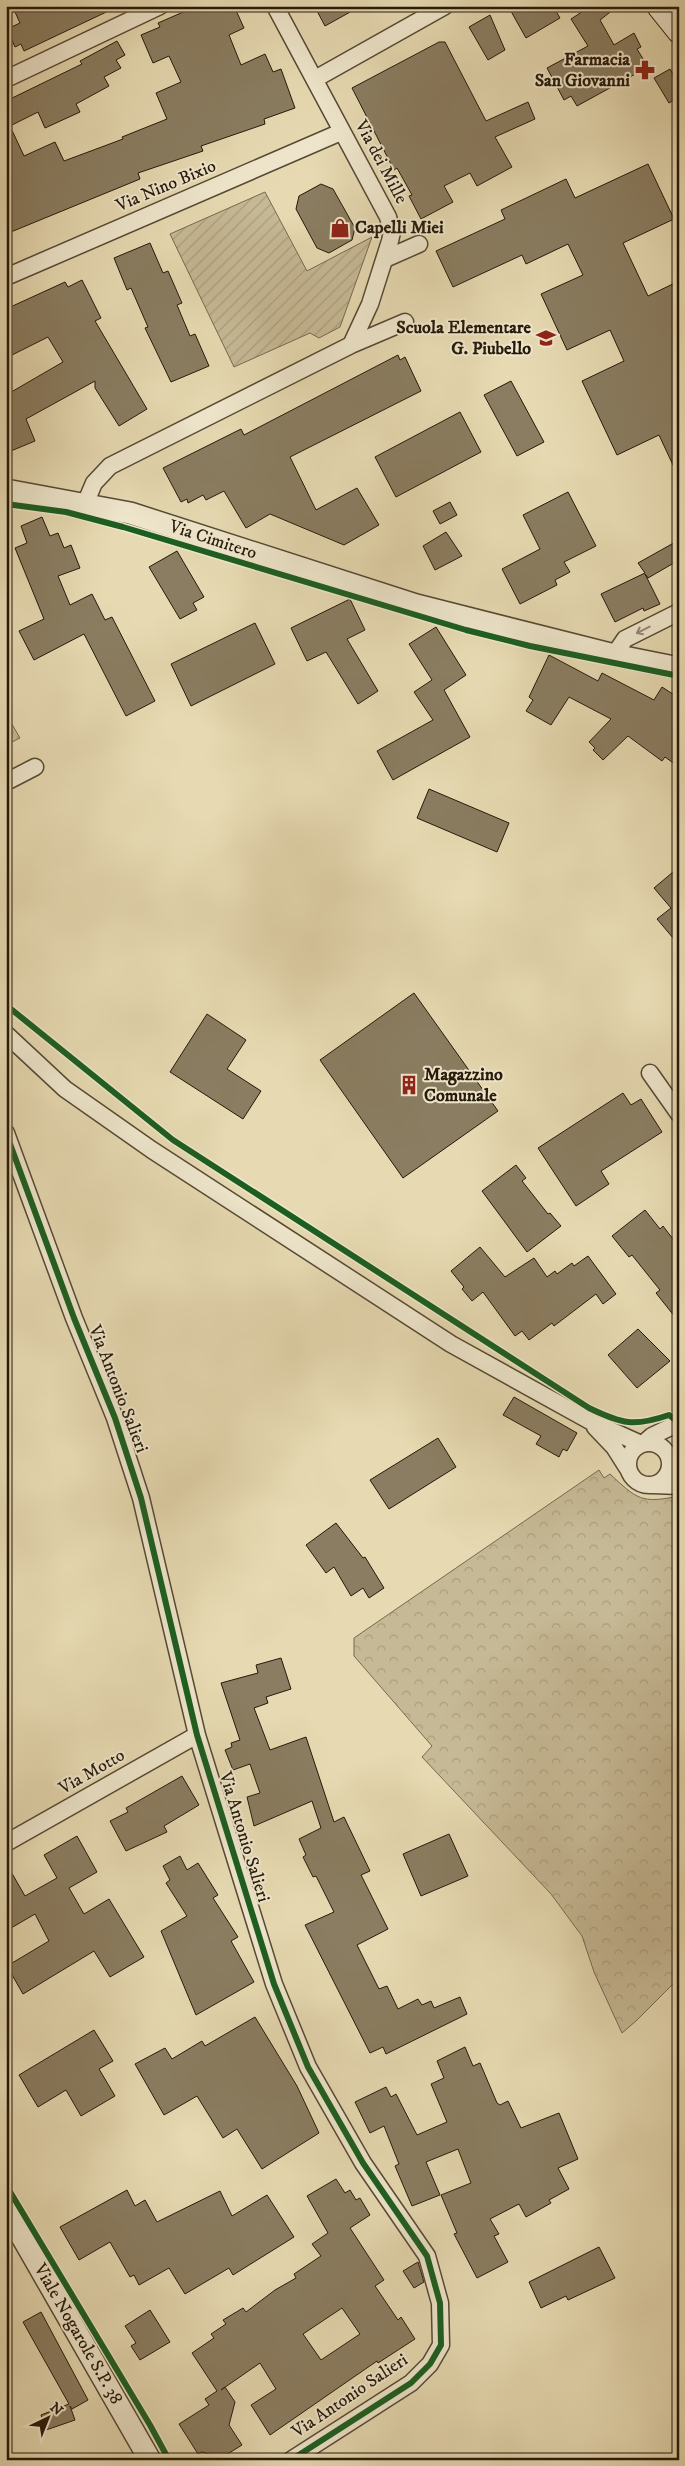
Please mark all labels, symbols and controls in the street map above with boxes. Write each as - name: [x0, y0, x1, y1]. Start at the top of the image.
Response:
- place label: Farmacia San Giovanni: [535, 49, 630, 92]
- pharmacy icon: Farmacia San Giovanni: [634, 59, 656, 81]
- street label: Via dei Mille: [349, 115, 412, 208]
- street label: Via Nino Bixio: [112, 155, 220, 217]
- shop icon: Capelli Miei: [329, 217, 351, 239]
- place label: Capelli Miei: [355, 217, 444, 239]
- place label: Scuola Elementare G. Piubello: [396, 317, 532, 360]
- school or university icon: Scuola Elementare G. Piubello: [535, 327, 557, 349]
- street label: Via Cimitero: [166, 515, 260, 565]
- one-way arrow: [636, 625, 651, 635]
- place label: Magazzino Comunale: [424, 1064, 503, 1107]
- building icon: Magazzino Comunale: [398, 1074, 420, 1096]
- street label: Via Antonio Salieri: [83, 1321, 153, 1456]
- street label: Via Motto: [54, 1744, 129, 1800]
- street label: Via Antonio Salieri: [213, 1768, 274, 1905]
- street label: Viale Nogarole S.P. 38: [29, 2260, 127, 2408]
- street label: Via Antonio Salieri: [287, 2349, 412, 2444]
- north arrow: [22, 2394, 72, 2444]

